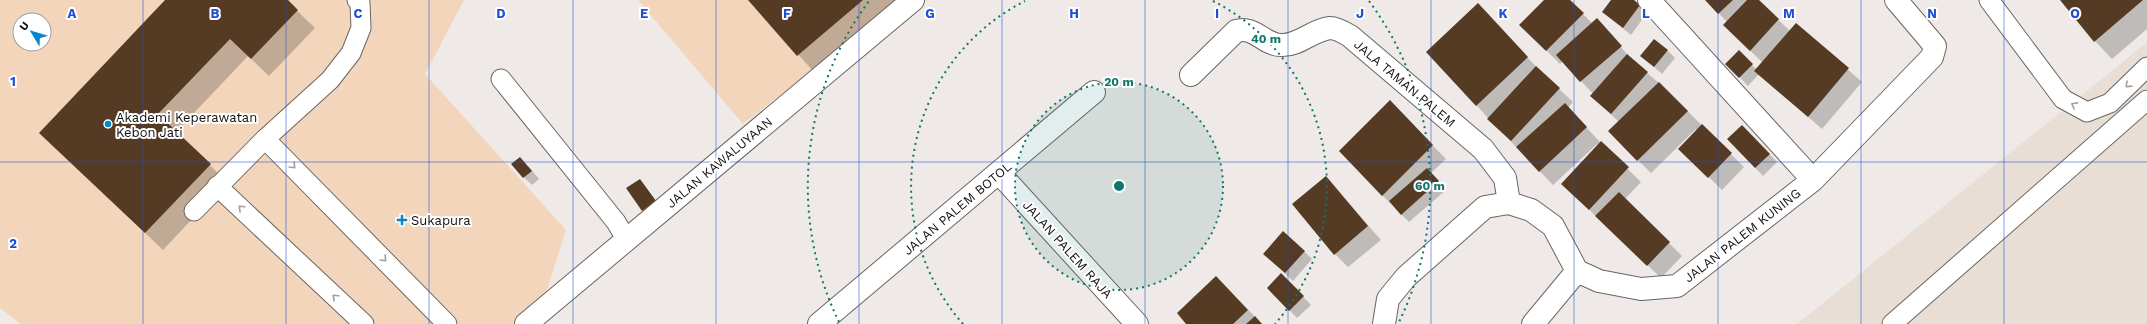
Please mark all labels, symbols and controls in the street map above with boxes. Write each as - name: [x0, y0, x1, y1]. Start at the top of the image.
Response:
- text: A: [68, 6, 77, 21]
- text: B: [211, 6, 220, 21]
- text: C: [354, 6, 363, 21]
- text: D: [496, 6, 506, 21]
- text: E: [640, 6, 648, 21]
- text: F: [783, 6, 791, 21]
- text: G: [925, 6, 935, 21]
- text: H: [1069, 6, 1079, 21]
- text: I: [1215, 6, 1219, 21]
- text: J: [1356, 6, 1364, 21]
- text: K: [1498, 6, 1508, 21]
- text: L: [1642, 6, 1650, 21]
- text: M: [1783, 6, 1795, 21]
- text: N: [1927, 6, 1937, 21]
- text: O: [2070, 6, 2080, 21]
- north arrow: [12, 12, 52, 52]
- text: U: [17, 19, 32, 33]
- text: 40 m: [1251, 32, 1281, 46]
- street label: JALA TAMAN PALEM: [1351, 37, 1458, 130]
- text: 1: [10, 74, 16, 89]
- text: 20 m: [1104, 75, 1134, 89]
- one-way arrow: [2125, 80, 2133, 88]
- one-way arrow: [2071, 102, 2078, 109]
- place label: Akademi Keperawatan Kebon Jati: [116, 110, 257, 140]
- street label: JALAN KAWALUYAAN: [663, 114, 775, 211]
- marker: Akademi Keperawatan Kebon Jati: [103, 119, 113, 129]
- street label: JALAN PALEM BOTOL: [900, 159, 1015, 258]
- one-way arrow: [288, 161, 296, 169]
- centre of rings: [1112, 179, 1126, 193]
- text: 60 m: [1415, 179, 1445, 193]
- street label: JALAN PALEM KUNING: [1681, 185, 1803, 285]
- street label: JALAN PALEM RAJA: [1020, 197, 1116, 302]
- one-way arrow: [238, 205, 246, 213]
- place label: Sukapura: [411, 213, 471, 228]
- marker: Sukapura: [396, 214, 408, 226]
- text: 2: [9, 236, 17, 251]
- one-way arrow: [379, 254, 387, 262]
- one-way arrow: [333, 295, 340, 302]

